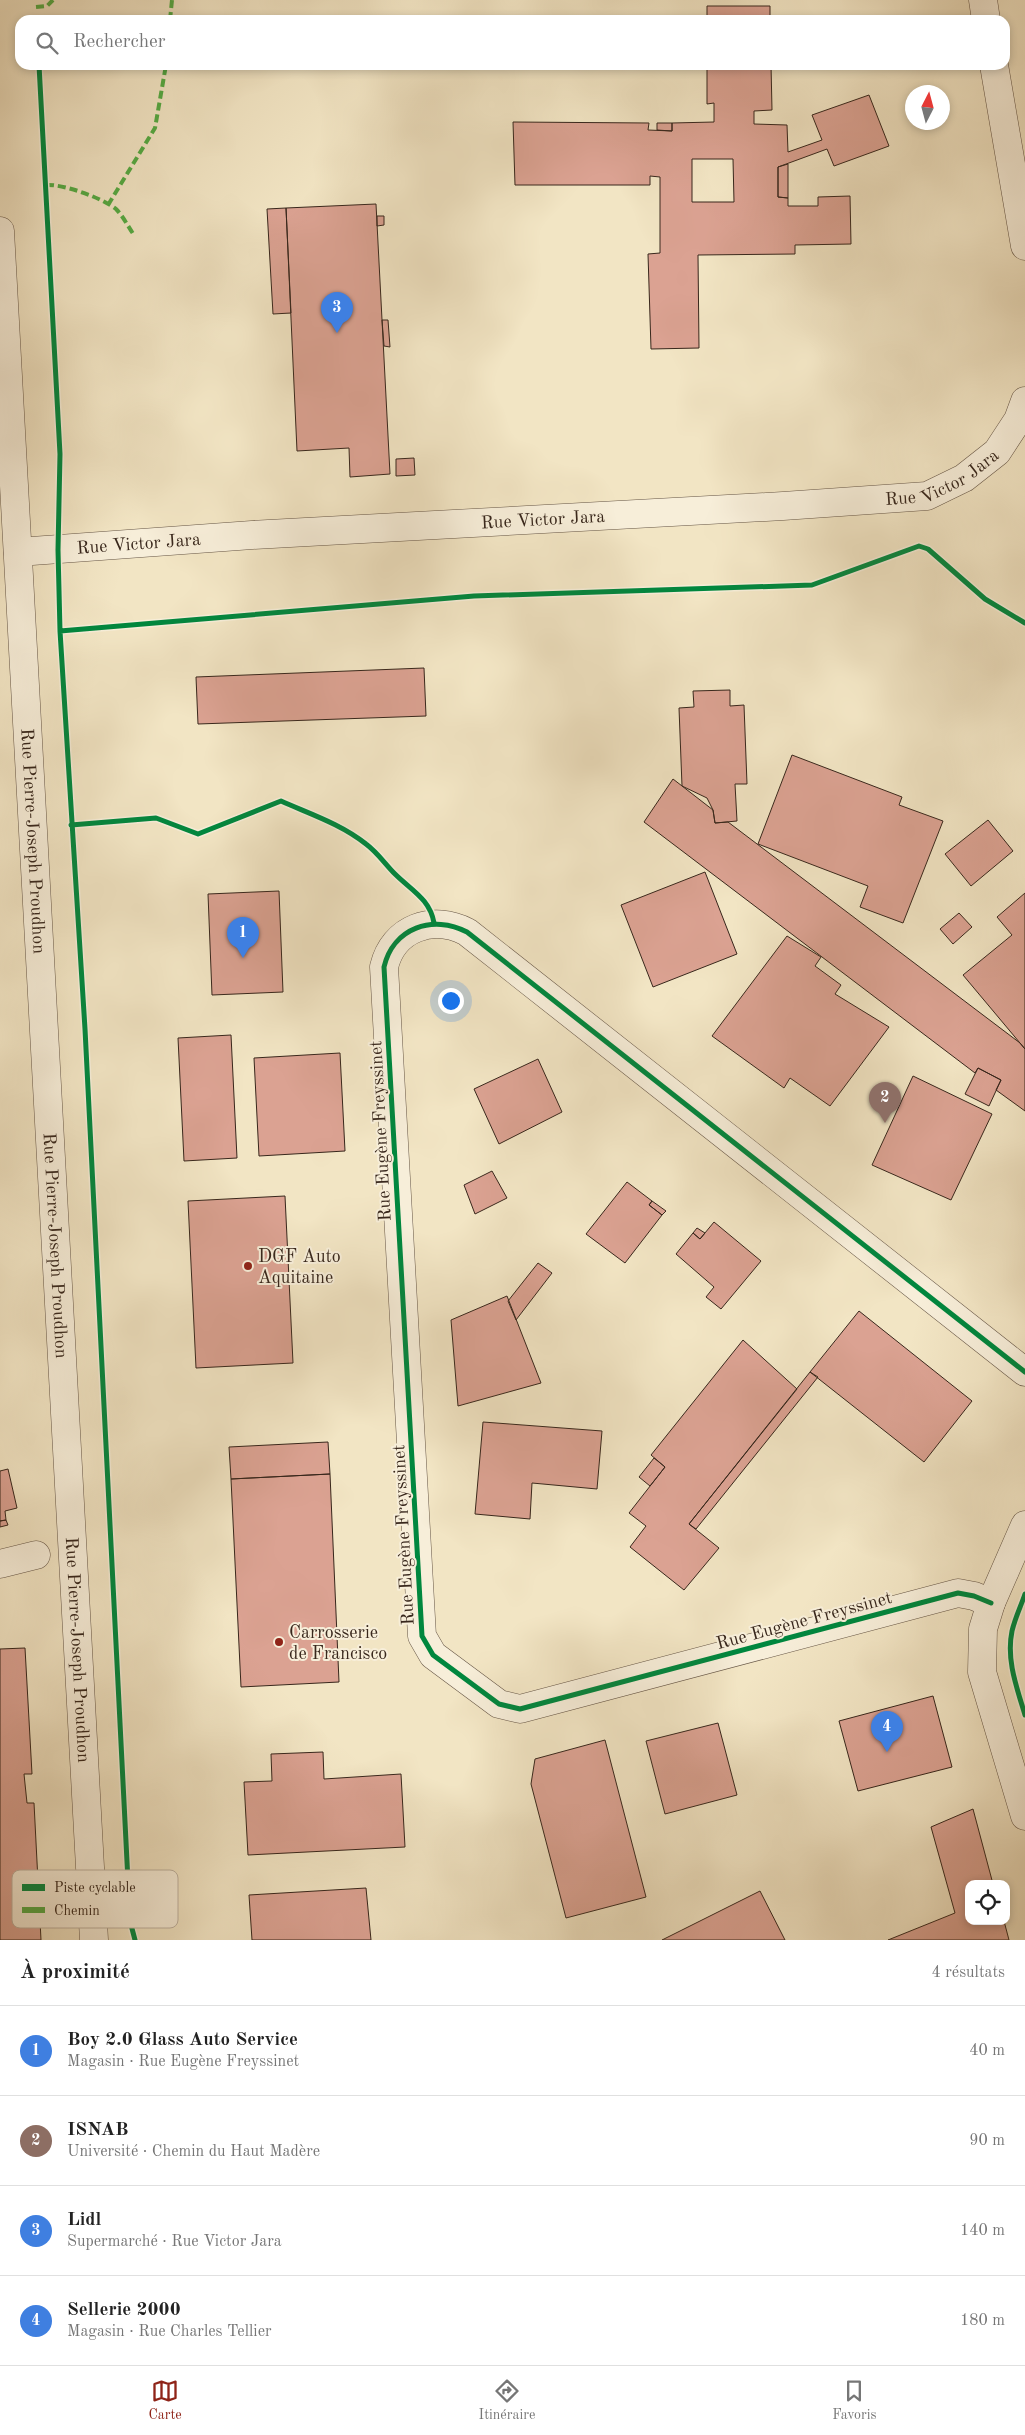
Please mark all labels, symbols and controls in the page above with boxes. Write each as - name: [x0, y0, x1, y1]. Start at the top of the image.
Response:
- search box: [15, 15, 1010, 70]
- icon: search: [33, 29, 61, 57]
- text: Rechercher: [73, 33, 166, 52]
- north arrow: [905, 85, 950, 130]
- pin: 3: [321, 292, 353, 333]
- street label: Rue Victor Jara: [885, 446, 1003, 509]
- street label: Rue Victor Jara: [480, 508, 606, 532]
- street label: Rue Victor Jara: [76, 531, 201, 558]
- street label: Rue Pierre-Joseph Proudhon: [17, 728, 48, 955]
- pin: 1: [227, 917, 259, 958]
- your location: [438, 988, 464, 1014]
- street label: Rue Eugène Freyssinet: [367, 1040, 395, 1222]
- pin: 2: [869, 1082, 901, 1123]
- street label: Rue Pierre-Joseph Proudhon: [40, 1132, 70, 1359]
- place label: DGF Auto Aquitaine: [258, 1248, 341, 1287]
- marker: DGF Auto Aquitaine: [242, 1260, 254, 1272]
- street label: Rue Eugène Freyssinet: [390, 1444, 418, 1626]
- street label: Rue Pierre-Joseph Proudhon: [62, 1537, 92, 1763]
- street label: Rue Eugène Freyssinet: [714, 1589, 894, 1653]
- place label: Carrosserie de Francisco: [289, 1624, 387, 1663]
- marker: Carrosserie de Francisco: [273, 1636, 285, 1648]
- pin: 4: [871, 1711, 903, 1752]
- legend: [12, 1870, 178, 1928]
- map controls: [965, 1880, 1010, 1925]
- button: locate: [965, 1880, 1010, 1925]
- text: Piste cyclable: [54, 1881, 136, 1895]
- text: Chemin: [54, 1904, 100, 1918]
- text: À proximité: [20, 1962, 130, 1983]
- text: 4 résultats: [931, 1965, 1005, 1981]
- text: Boy 2.0 Glass Auto Service: [67, 2031, 298, 2050]
- text: 1: [31, 2043, 41, 2059]
- text: 40 m: [969, 2043, 1005, 2059]
- text: Magasin · Rue Eugène Freyssinet: [67, 2054, 299, 2070]
- text: ISNAB: [67, 2121, 128, 2140]
- text: 2: [31, 2133, 41, 2149]
- text: 90 m: [969, 2133, 1005, 2149]
- text: Université · Chemin du Haut Madère: [67, 2144, 320, 2160]
- text: Lidl: [67, 2211, 101, 2230]
- text: 3: [31, 2223, 41, 2239]
- text: 140 m: [960, 2223, 1005, 2239]
- text: Supermarché · Rue Victor Jara: [67, 2234, 282, 2250]
- text: Sellerie 2000: [67, 2301, 181, 2320]
- text: 4: [31, 2313, 41, 2329]
- text: 180 m: [960, 2313, 1005, 2329]
- text: Magasin · Rue Charles Tellier: [67, 2324, 272, 2340]
- tab: Carte: [148, 2377, 182, 2424]
- tab: Itinéraire: [479, 2377, 535, 2424]
- tab: Favoris: [832, 2377, 877, 2424]

